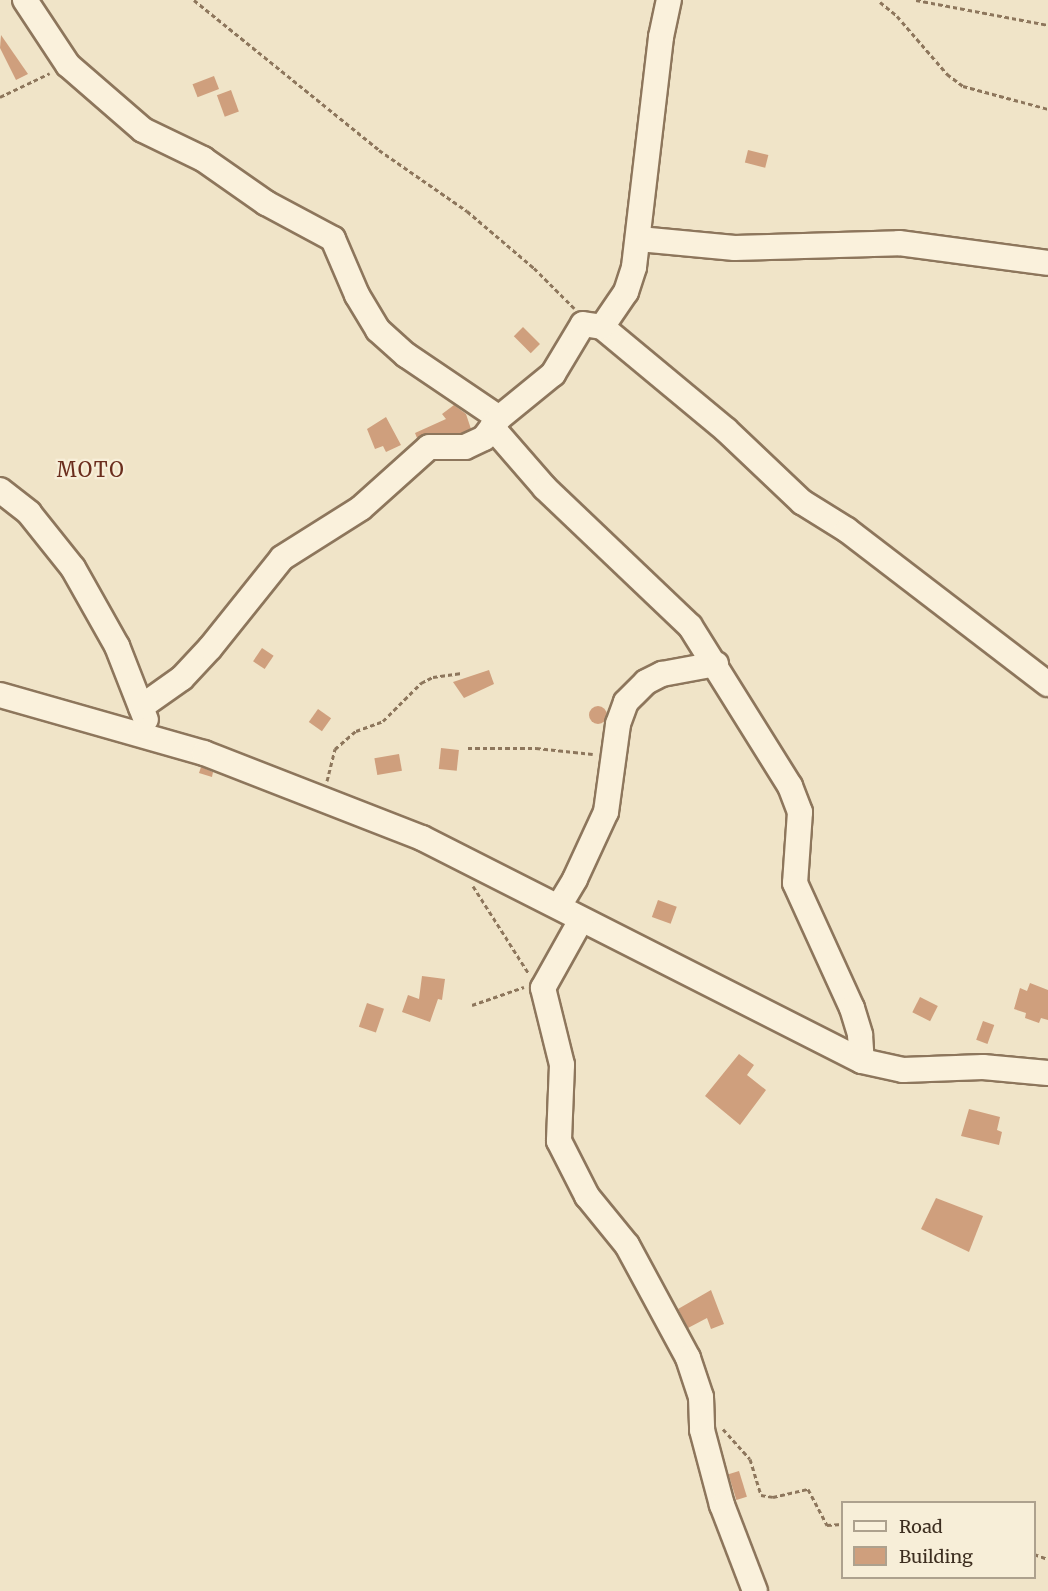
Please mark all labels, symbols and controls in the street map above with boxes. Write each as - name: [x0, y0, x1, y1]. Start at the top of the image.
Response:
- district label: MOTO: [57, 457, 125, 481]
- legend: [841, 1501, 1036, 1579]
- text: Road: [899, 1515, 943, 1538]
- text: Building: [899, 1545, 973, 1568]

